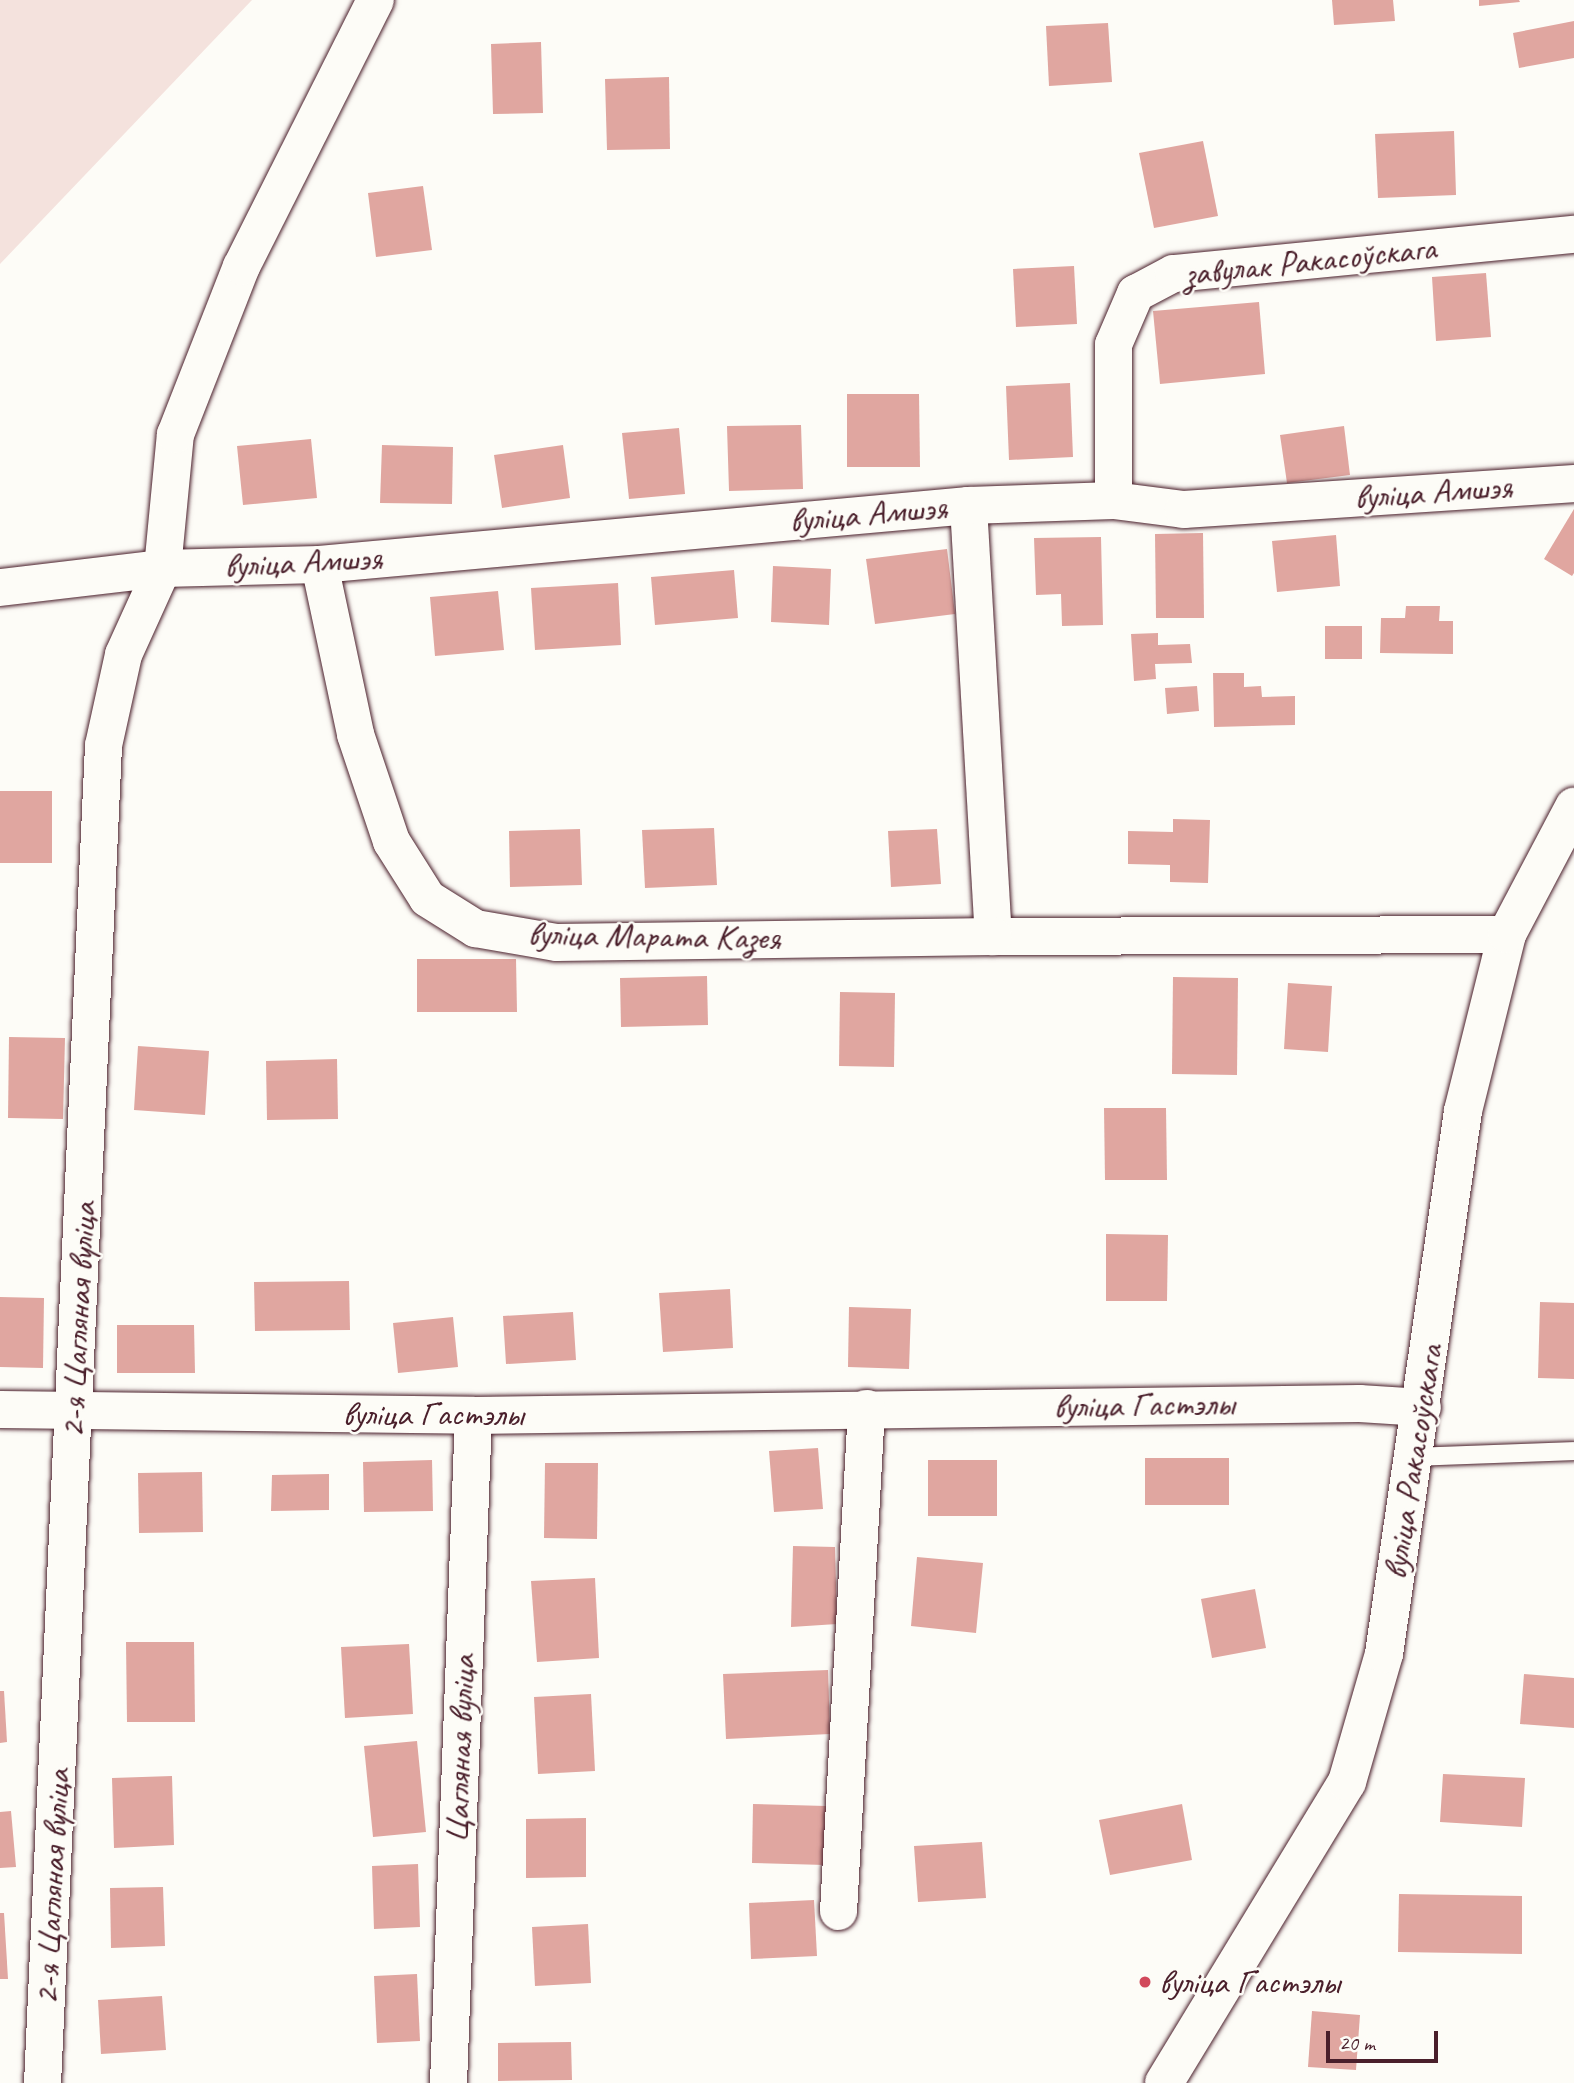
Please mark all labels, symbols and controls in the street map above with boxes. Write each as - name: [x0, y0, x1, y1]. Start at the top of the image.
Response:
- street label: завулак Ракасоўскага: [1183, 227, 1437, 295]
- street label: вуліца Амшэя: [1354, 466, 1512, 518]
- street label: вуліца Амшэя: [789, 486, 947, 542]
- street label: вуліца Амшэя: [224, 537, 382, 587]
- street label: вуліца Марата Казея: [527, 913, 781, 959]
- street label: 2-я Цагляная вуліца: [51, 1201, 105, 1439]
- street label: вуліца Ракасоўскага: [1374, 1342, 1452, 1582]
- street label: вуліца Гастэлы: [1055, 1382, 1233, 1428]
- street label: вуліца Гастэлы: [345, 1393, 521, 1435]
- street label: Цагляная вуліца: [436, 1654, 484, 1844]
- street label: 2-я Цагляная вуліца: [25, 1768, 79, 2006]
- place label: вуліца Гастэлы: [1159, 1961, 1336, 2003]
- marker: вуліца Гастэлы: [1137, 1974, 1153, 1990]
- scale bar: [1329, 2016, 1441, 2060]
- text: 20 m: [1339, 2030, 1375, 2056]

